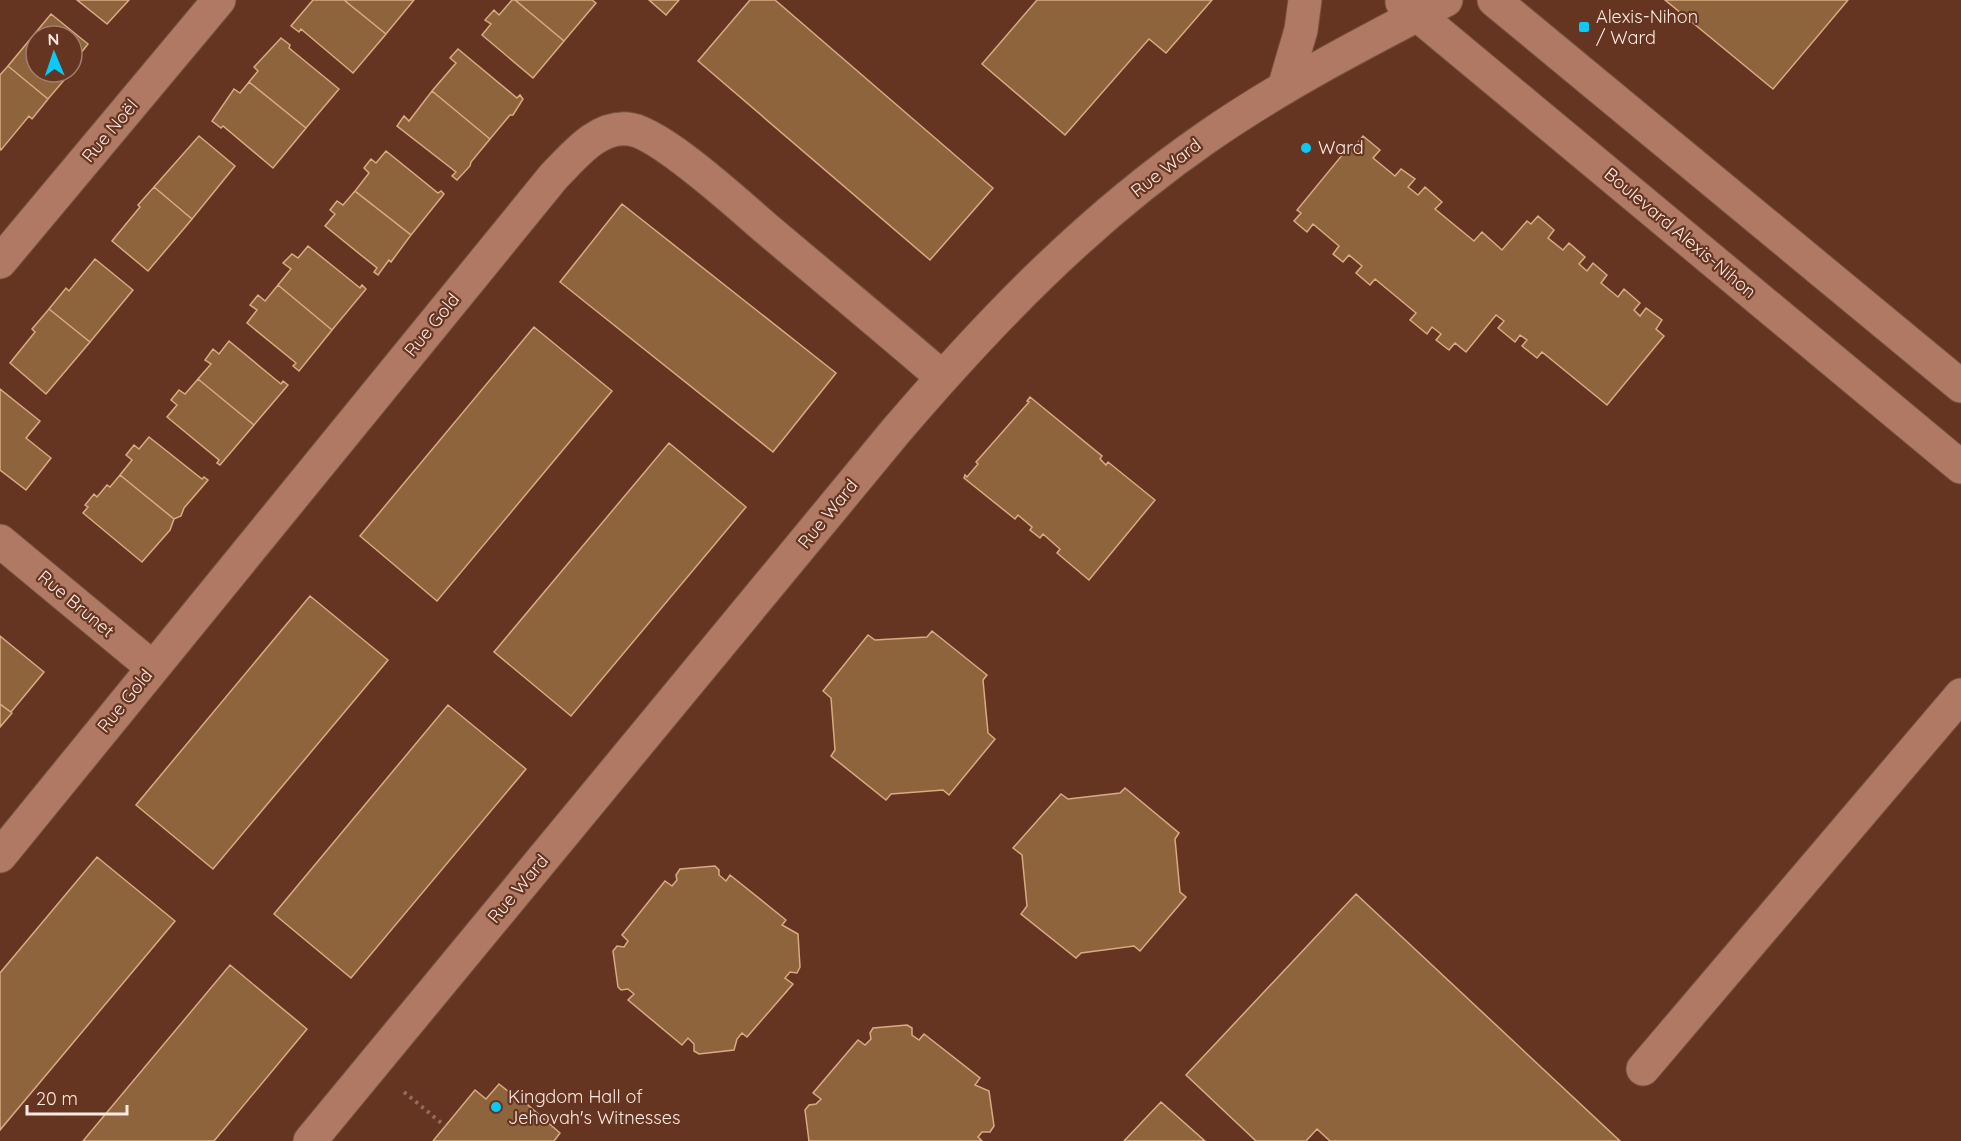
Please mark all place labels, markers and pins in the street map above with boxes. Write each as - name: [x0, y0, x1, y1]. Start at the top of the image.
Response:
- place label: Alexis-Nihon / Ward: [1596, 5, 1698, 49]
- marker: Alexis-Nihon / Ward: [1577, 20, 1591, 34]
- place label: Ward: [1318, 136, 1364, 159]
- marker: Ward: [1299, 141, 1313, 155]
- place label: Kingdom Hall of Jehovah's Witnesses: [508, 1085, 680, 1129]
- marker: Kingdom Hall of Jehovah's Witnesses: [489, 1100, 503, 1114]

